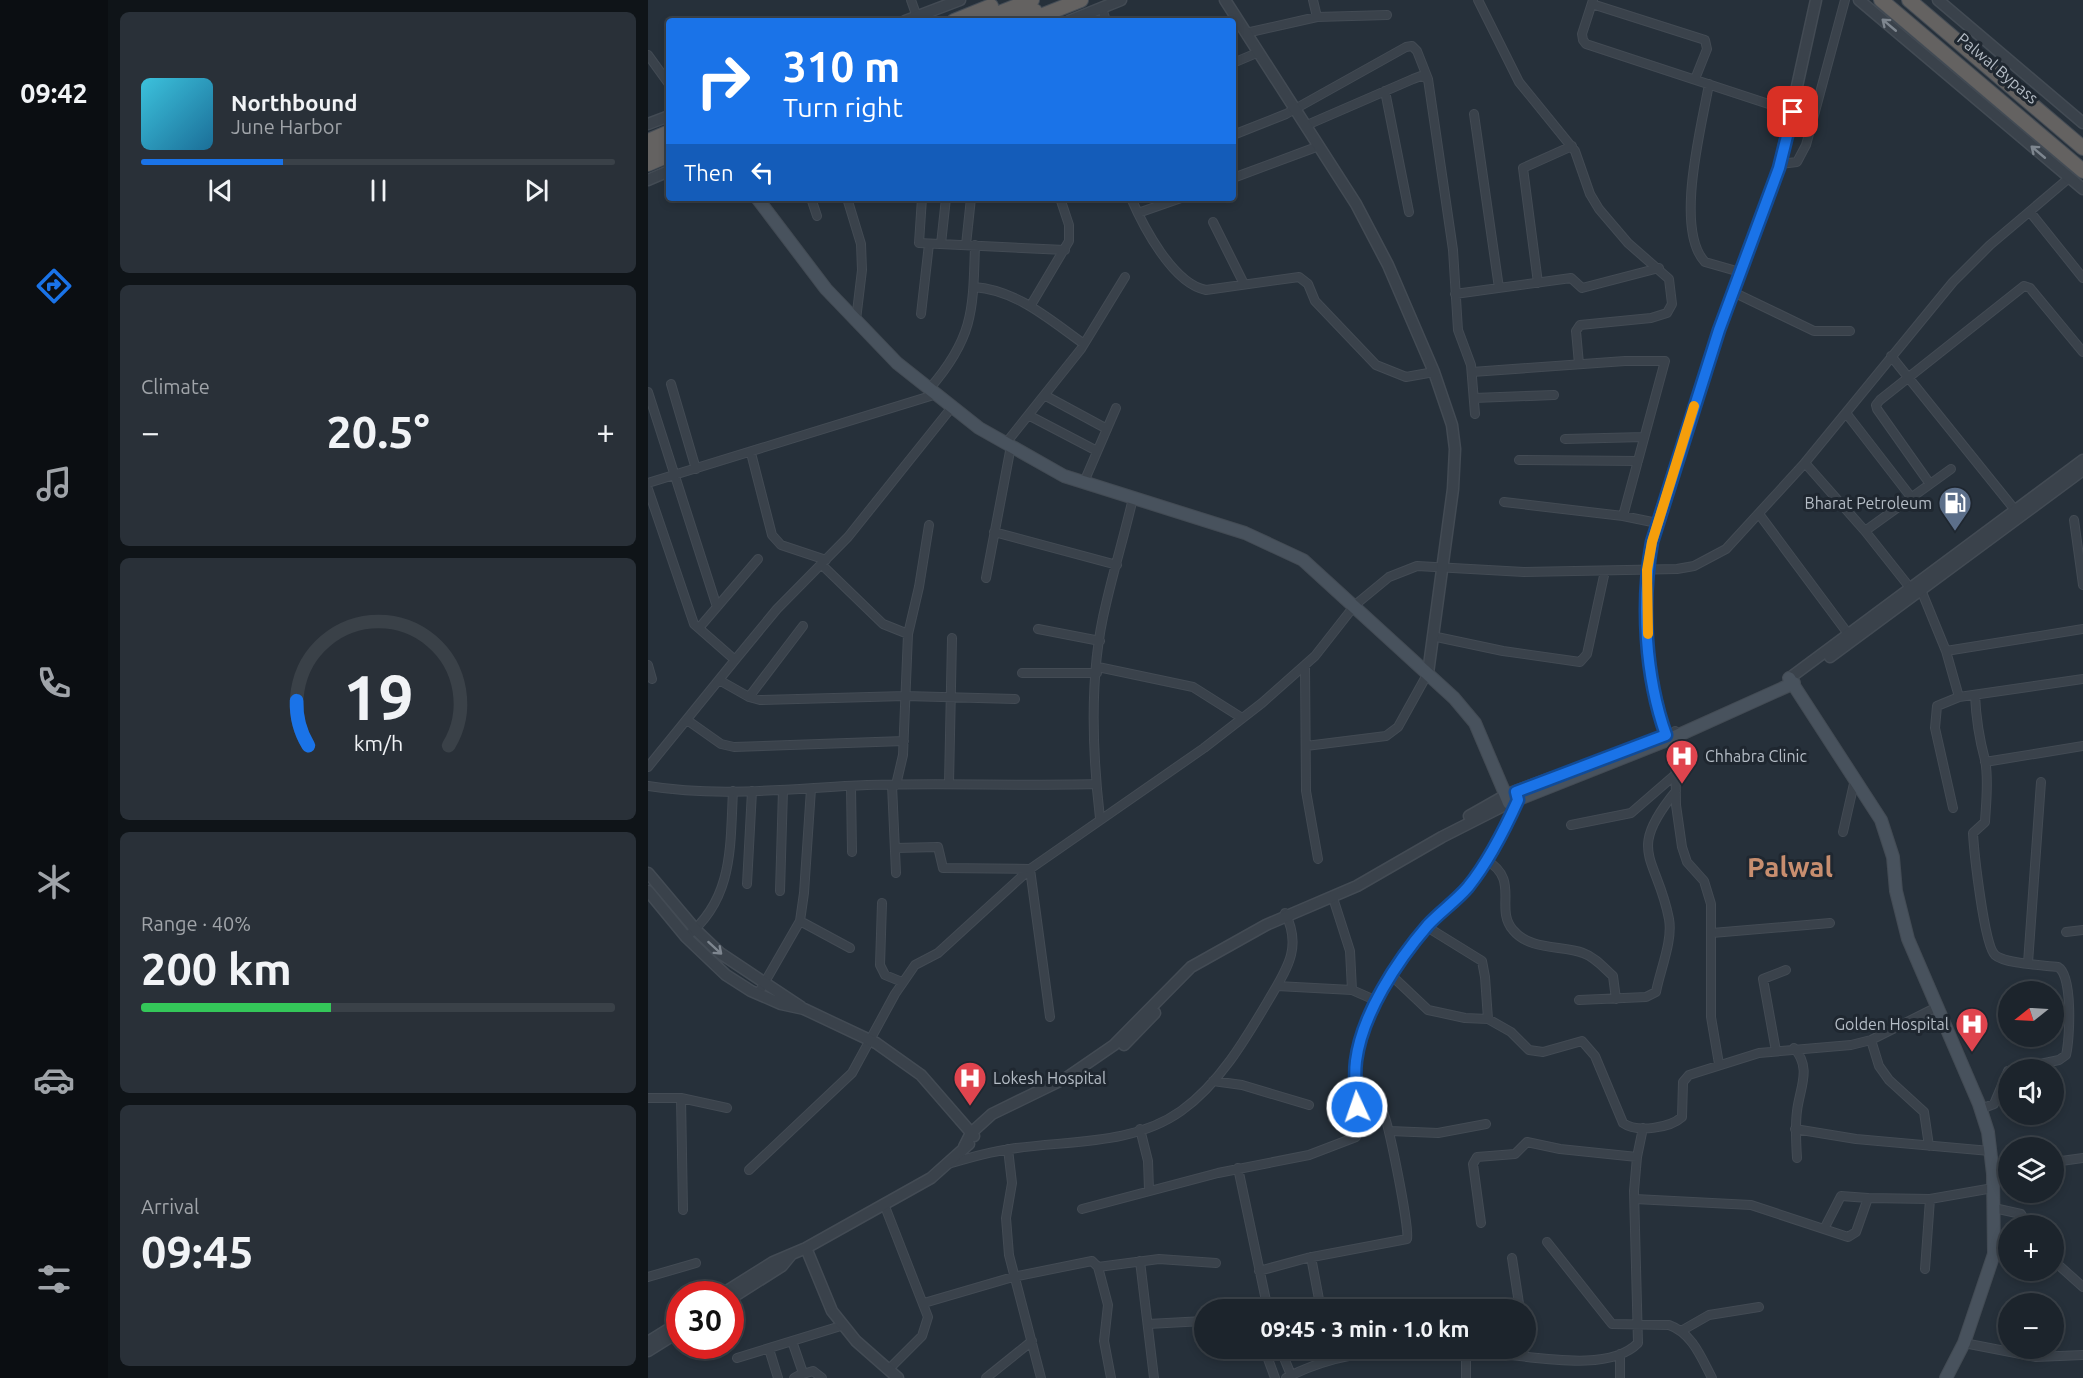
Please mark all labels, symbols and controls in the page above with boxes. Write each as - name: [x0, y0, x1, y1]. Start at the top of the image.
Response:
- one-way arrow: [1881, 19, 1897, 32]
- street label: Palwal Bypass: [1954, 29, 2042, 107]
- icon: right: [684, 42, 762, 120]
- text: 310 m: [783, 43, 900, 90]
- text: 09:42: [20, 78, 88, 108]
- pin: [1767, 86, 1818, 137]
- text: Northbound: [231, 90, 357, 115]
- text: Turn right: [783, 92, 903, 122]
- icon: arrive: [1776, 95, 1809, 128]
- text: June Harbor: [231, 115, 342, 138]
- one-way arrow: [2031, 145, 2046, 159]
- icon: left: [746, 156, 779, 189]
- text: Then: [684, 160, 734, 185]
- icon: previous: [204, 174, 237, 207]
- icon: pause: [362, 174, 395, 207]
- icon: next: [520, 174, 553, 207]
- icon: directions: [33, 265, 75, 307]
- text: Climate: [141, 375, 210, 398]
- text: 20.5°: [326, 406, 430, 457]
- text: −: [141, 413, 160, 450]
- text: +: [596, 413, 615, 450]
- icon: music: [33, 463, 75, 505]
- fuel station icon: Bharat Petroleum: [1937, 485, 1973, 532]
- place label: Bharat Petroleum: [1805, 494, 1932, 512]
- icon: phone: [33, 662, 75, 704]
- text: 19: [343, 662, 413, 732]
- text: km/h: [353, 731, 403, 755]
- hospital icon: Chhabra Clinic: [1664, 738, 1700, 785]
- place label: Chhabra Clinic: [1705, 747, 1808, 765]
- district label: Palwal: [1747, 851, 1833, 882]
- icon: climate: [33, 861, 75, 903]
- text: Range · 40%: [141, 912, 251, 935]
- one-way arrow: [707, 941, 722, 955]
- text: 200 km: [141, 943, 292, 994]
- north arrow: [1998, 981, 2064, 1047]
- map controls: [1998, 981, 2064, 1359]
- hospital icon: Golden Hospital: [1954, 1006, 1990, 1053]
- place label: Golden Hospital: [1834, 1015, 1949, 1033]
- icon: car: [33, 1059, 75, 1101]
- button: sound: [1998, 1059, 2064, 1125]
- hospital icon: Lokesh Hospital: [952, 1060, 988, 1107]
- place label: Lokesh Hospital: [993, 1069, 1106, 1087]
- position arrow: [1325, 1075, 1389, 1139]
- button: layers: [1998, 1137, 2064, 1203]
- text: Arrival: [141, 1195, 199, 1218]
- button: +: [1998, 1215, 2064, 1281]
- text: 09:45: [141, 1226, 254, 1277]
- icon: filters: [33, 1258, 75, 1300]
- speed limit sign: 30: [666, 1281, 744, 1359]
- button: −: [1998, 1293, 2064, 1359]
- text: 09:45 · 3 min · 1.0 km: [1260, 1316, 1470, 1341]

